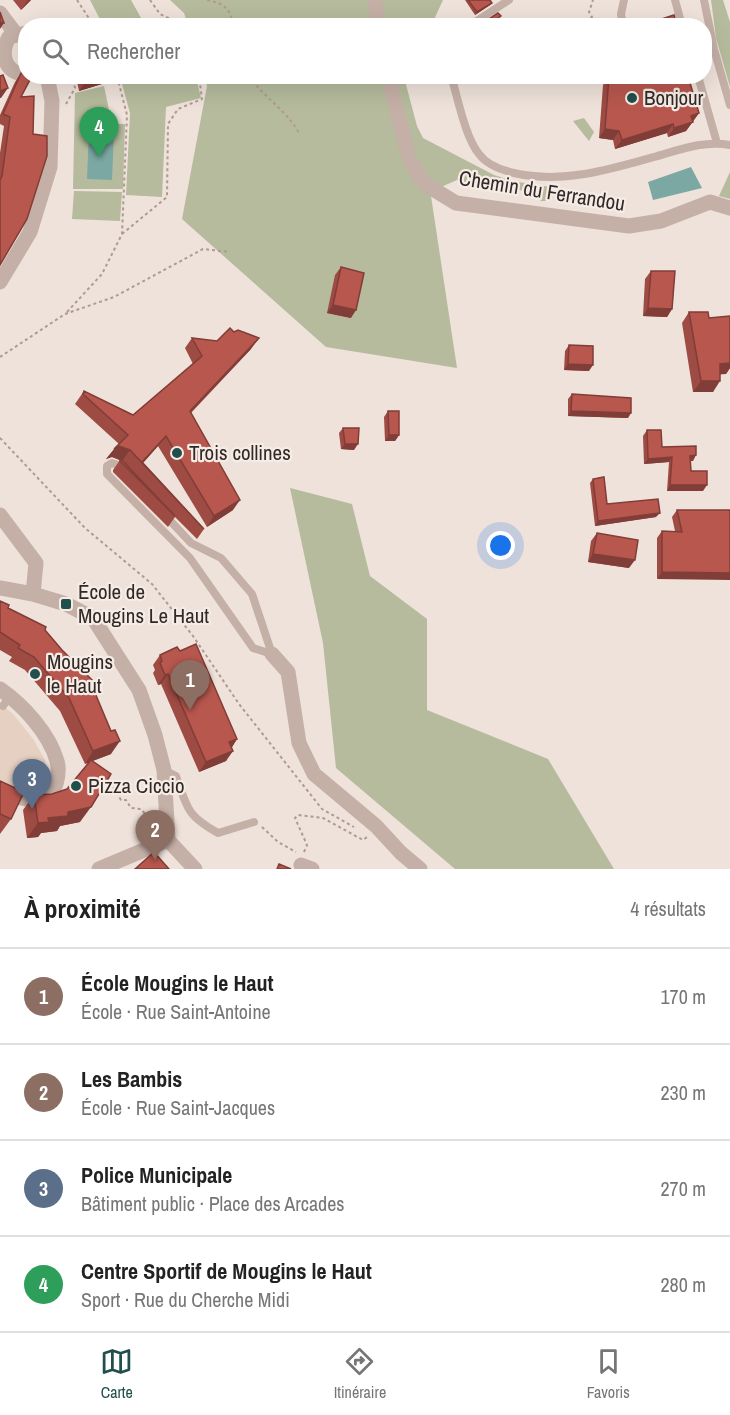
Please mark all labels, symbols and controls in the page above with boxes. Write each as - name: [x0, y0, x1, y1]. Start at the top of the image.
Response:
- search box: [18, 18, 712, 84]
- icon: search: [39, 35, 72, 68]
- text: Rechercher: [87, 36, 180, 66]
- place label: Bonjour: [644, 83, 704, 112]
- marker: Bonjour: [625, 91, 639, 105]
- pin: 4: [80, 108, 118, 157]
- street label: Chemin du Ferrandou: [457, 163, 627, 218]
- place label: Trois collines: [189, 438, 291, 467]
- marker: Trois collines: [170, 446, 184, 460]
- your location: [486, 531, 515, 560]
- place label: École de Mougins Le Haut: [78, 577, 209, 630]
- marker: École de Mougins Le Haut: [59, 597, 73, 611]
- place label: Mougins le Haut: [47, 647, 113, 700]
- pin: 1: [170, 660, 210, 710]
- marker: Mougins le Haut: [28, 667, 42, 681]
- pin: 3: [12, 760, 51, 809]
- place label: Pizza Ciccio: [88, 771, 185, 800]
- marker: Pizza Ciccio: [69, 779, 83, 793]
- pin: 2: [136, 810, 174, 860]
- text: À proximité: [24, 891, 141, 926]
- text: 4 résultats: [630, 895, 706, 922]
- text: École Mougins le Haut: [81, 968, 273, 998]
- text: 1: [39, 983, 48, 1010]
- text: 170 m: [660, 983, 706, 1010]
- text: École · Rue Saint-Antoine: [81, 998, 271, 1025]
- text: Les Bambis: [81, 1064, 182, 1094]
- text: 2: [39, 1079, 48, 1106]
- text: 230 m: [660, 1079, 706, 1106]
- text: École · Rue Saint-Jacques: [81, 1094, 275, 1121]
- text: Police Municipale: [81, 1160, 232, 1190]
- text: 3: [39, 1175, 48, 1202]
- text: 270 m: [660, 1175, 706, 1202]
- text: Bâtiment public · Place des Arcades: [81, 1190, 344, 1217]
- text: Centre Sportif de Mougins le Haut: [81, 1256, 372, 1286]
- text: 4: [39, 1271, 48, 1298]
- text: 280 m: [660, 1271, 706, 1298]
- text: Sport · Rue du Cherche Midi: [81, 1286, 290, 1313]
- tab: Carte: [100, 1345, 133, 1403]
- tab: Itinéraire: [334, 1345, 386, 1403]
- tab: Favoris: [587, 1345, 630, 1403]

